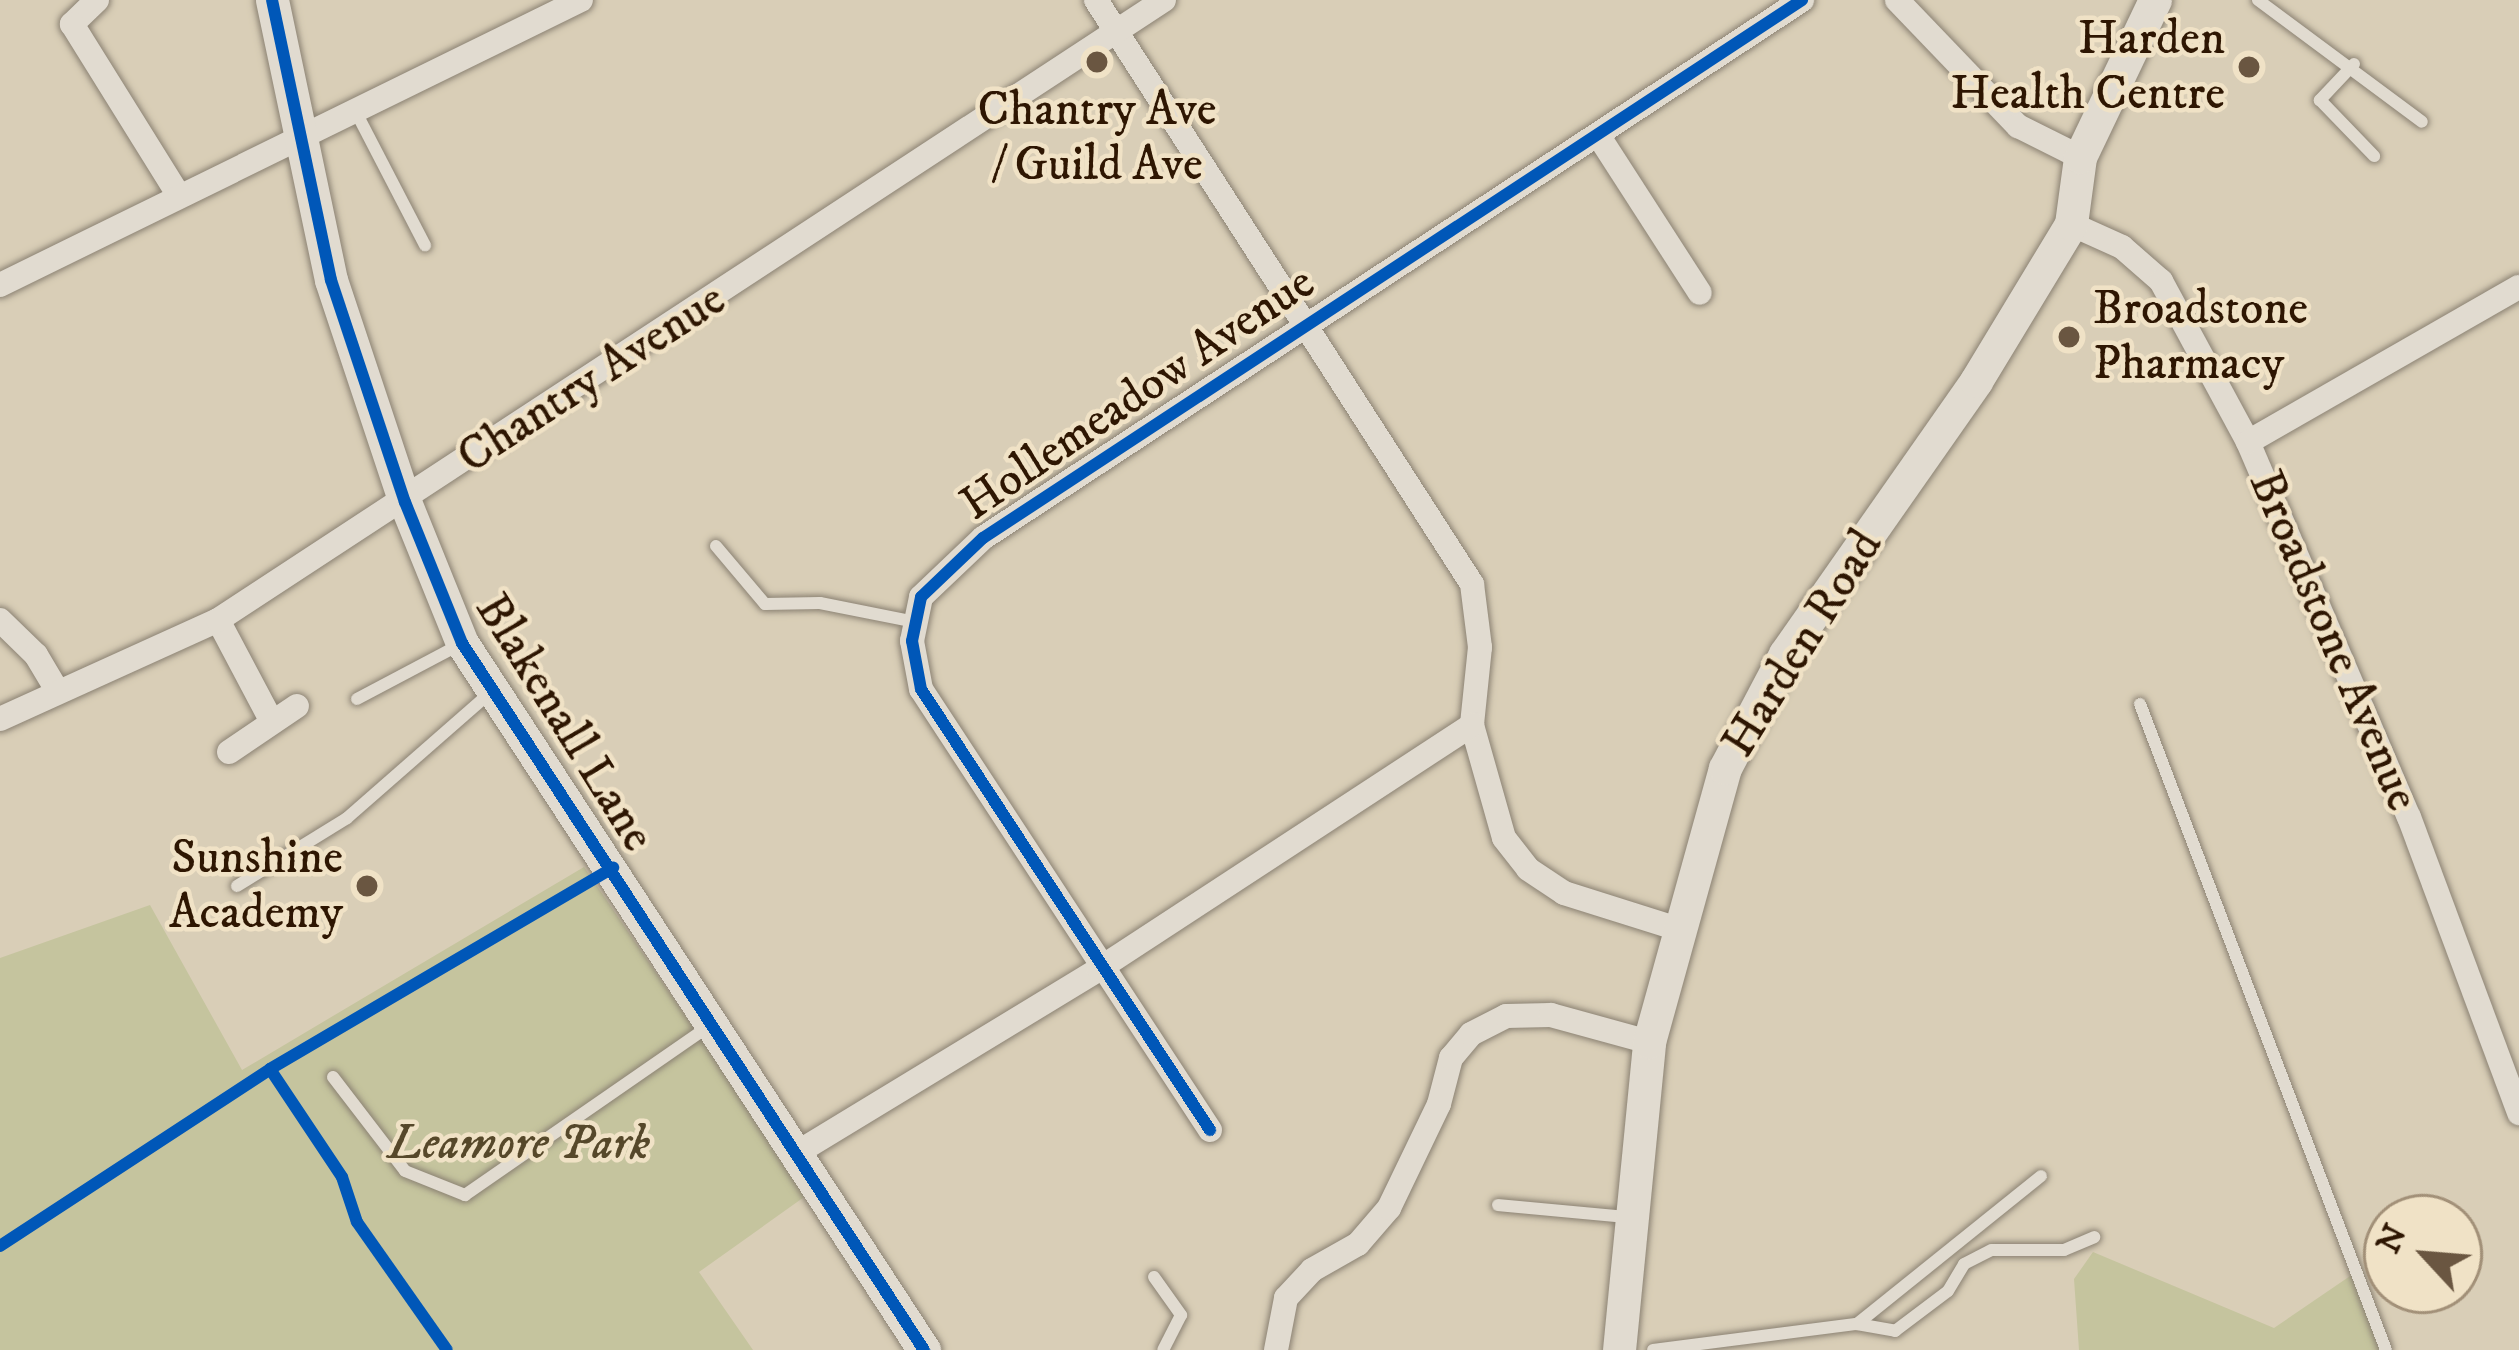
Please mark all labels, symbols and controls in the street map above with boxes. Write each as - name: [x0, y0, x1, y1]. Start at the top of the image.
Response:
- place label: Harden Health Centre: [1950, 10, 2225, 123]
- marker: Chantry Ave / Guild Ave: [1084, 49, 1110, 75]
- marker: Harden Health Centre: [2236, 54, 2262, 80]
- place label: Chantry Ave / Guild Ave: [977, 81, 1217, 194]
- street label: Hollemeadow Avenue: [950, 254, 1326, 534]
- street label: Chantry Avenue: [448, 271, 736, 487]
- place label: Broadstone Pharmacy: [2093, 280, 2308, 393]
- marker: Broadstone Pharmacy: [2056, 324, 2082, 350]
- street label: Broadstone Avenue: [2235, 462, 2431, 820]
- street label: Harden Road: [1710, 520, 1896, 768]
- street label: Blakenall Lane: [462, 584, 666, 862]
- place label: Sunshine Academy: [169, 829, 343, 942]
- marker: Sunshine Academy: [354, 873, 380, 899]
- park label: Leamore Park: [388, 1116, 650, 1174]
- north arrow: [2363, 1194, 2483, 1314]
- text: N: [2369, 1218, 2417, 1260]

